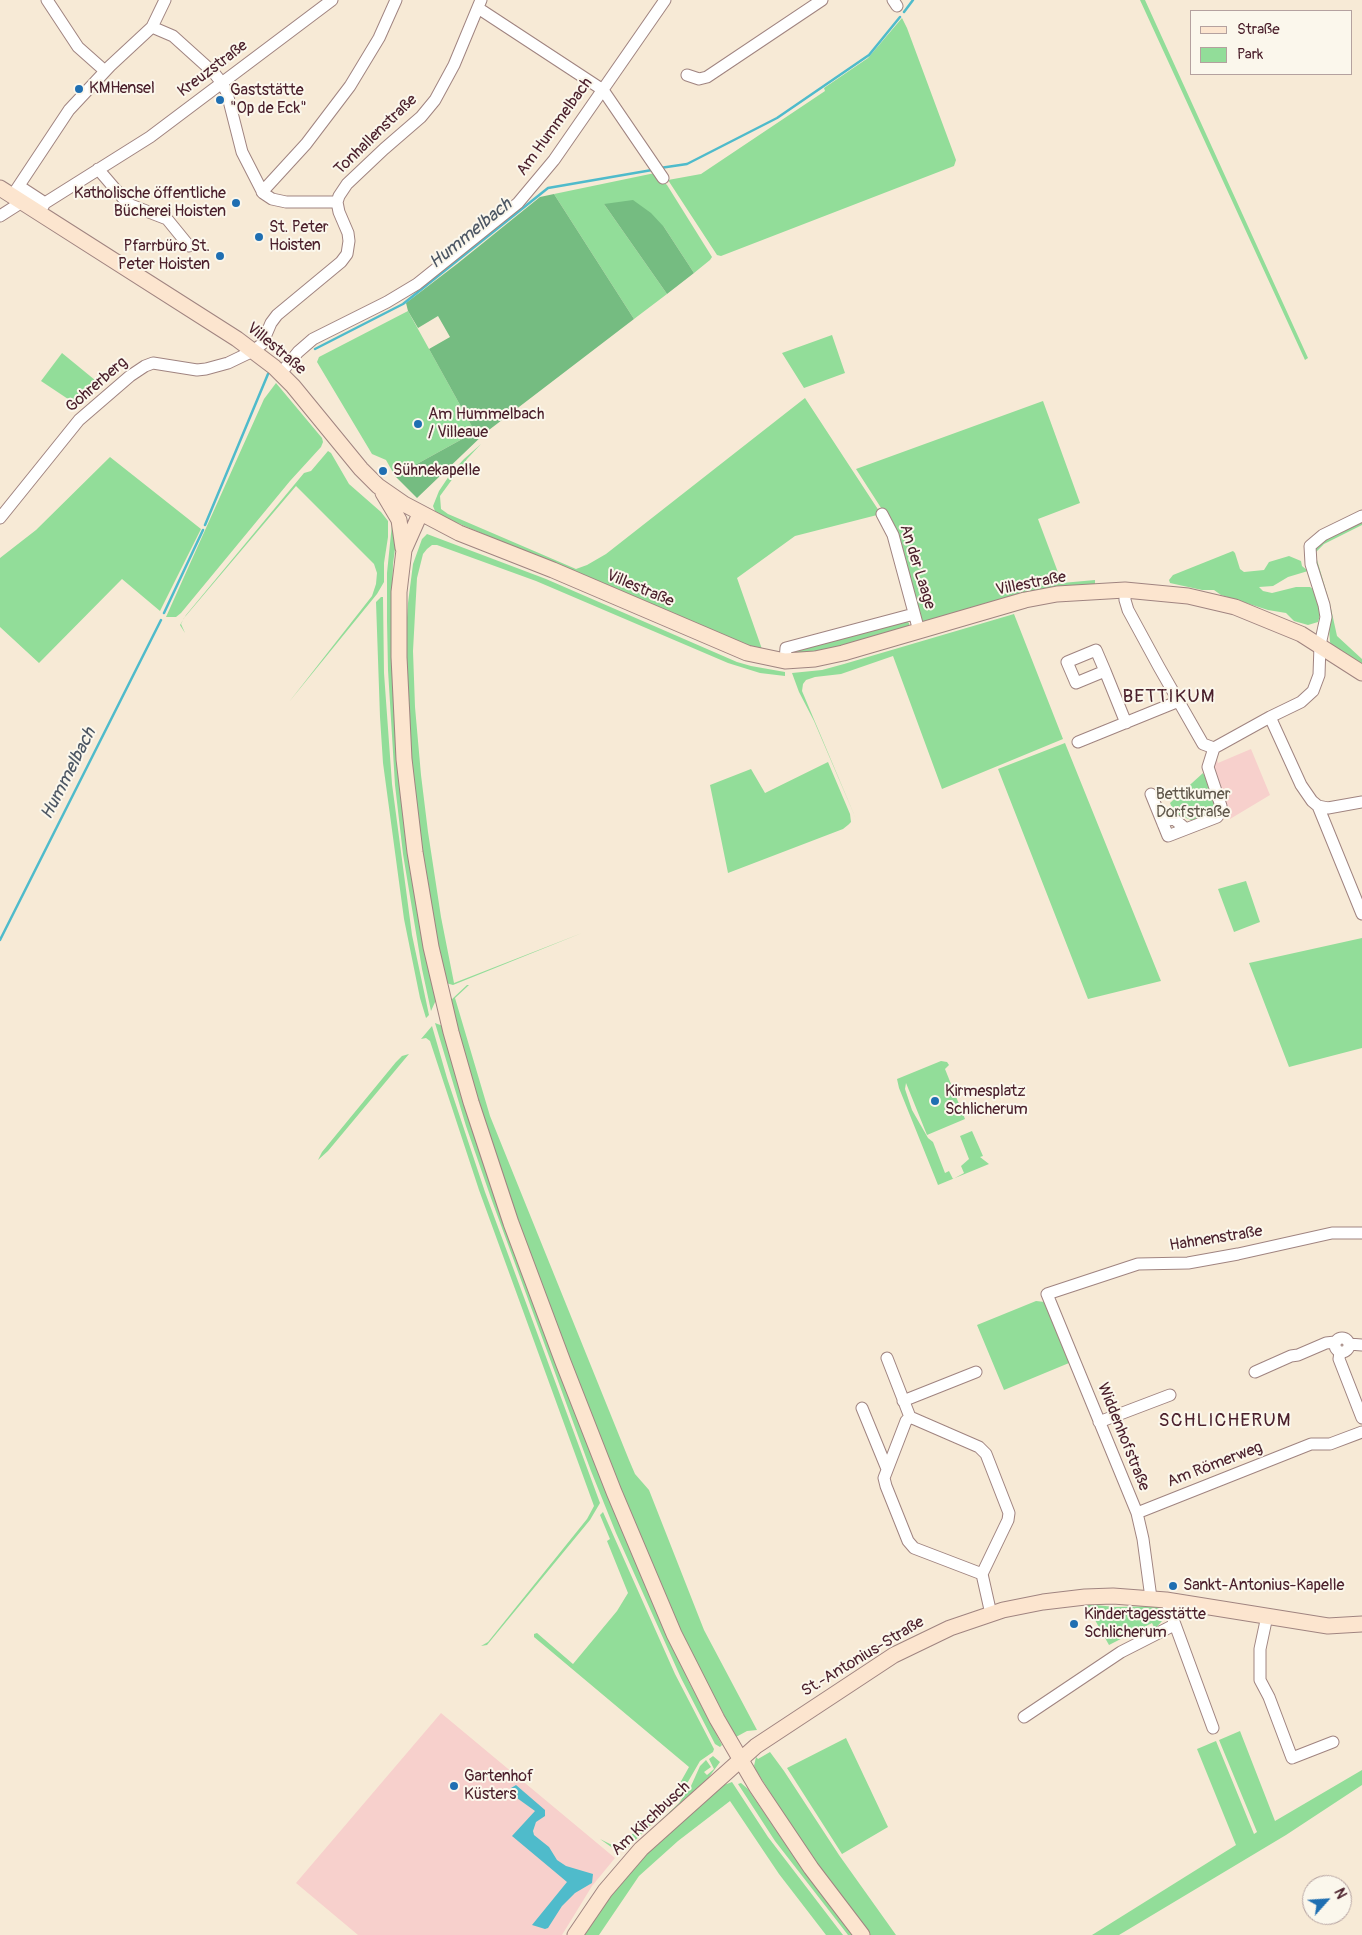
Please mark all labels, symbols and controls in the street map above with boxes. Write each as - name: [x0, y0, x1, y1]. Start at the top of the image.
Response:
- legend: [1190, 10, 1352, 75]
- text: Straße: [1237, 20, 1280, 39]
- street label: Kreuzstraße: [174, 36, 252, 102]
- text: Park: [1237, 45, 1263, 64]
- street label: Am Hummelbach: [513, 74, 597, 180]
- place label: KMHensel: [89, 79, 155, 99]
- place label: Gaststätte "Op de Eck": [230, 81, 307, 119]
- marker: KMHensel: [73, 83, 85, 95]
- street label: Tonhallenstraße: [331, 91, 421, 179]
- marker: Gaststätte "Op de Eck": [214, 94, 226, 106]
- place label: Katholische öffentliche Bücherei Hoisten: [74, 184, 226, 222]
- water label: Hummelbach: [425, 194, 517, 274]
- marker: Katholische öffentliche Bücherei Hoisten: [230, 197, 242, 209]
- place label: St. Peter Hoisten: [269, 218, 329, 256]
- marker: St. Peter Hoisten: [253, 231, 265, 243]
- place label: Pfarrbüro St. Peter Hoisten: [118, 237, 210, 275]
- marker: Pfarrbüro St. Peter Hoisten: [214, 250, 226, 262]
- street label: Villestraße: [243, 319, 309, 379]
- street label: Gohrerberg: [62, 353, 132, 417]
- place label: Am Hummelbach / Villeaue: [428, 405, 544, 443]
- marker: Am Hummelbach / Villeaue: [412, 418, 424, 430]
- place label: Sühnekapelle: [393, 461, 480, 481]
- marker: Sühnekapelle: [377, 465, 389, 477]
- street label: An der Laage: [895, 522, 939, 612]
- street label: Villestraße: [603, 566, 677, 612]
- street label: Villestraße: [994, 568, 1068, 600]
- district label: BETTIKUM: [1122, 686, 1216, 708]
- water label: Hummelbach: [37, 725, 101, 823]
- park label: Bettikumer Dorfstraße: [1156, 785, 1230, 823]
- place label: Kirmesplatz Schlicherum: [945, 1082, 1028, 1120]
- marker: Kirmesplatz Schlicherum: [929, 1095, 941, 1107]
- street label: Hahnenstraße: [1168, 1222, 1264, 1256]
- street label: Widdenhofstraße: [1093, 1380, 1153, 1494]
- district label: SCHLICHERUM: [1157, 1410, 1293, 1432]
- street label: Am Römerweg: [1165, 1438, 1265, 1492]
- place label: Sankt-Antonius-Kapelle: [1183, 1576, 1344, 1596]
- marker: Sankt-Antonius-Kapelle: [1167, 1580, 1179, 1592]
- place label: Kindertagesstätte Schlicherum: [1084, 1605, 1206, 1643]
- street label: St.-Antonius-Straße: [798, 1613, 928, 1701]
- marker: Kindertagesstätte Schlicherum: [1068, 1618, 1080, 1630]
- place label: Gartenhof Küsters: [464, 1767, 533, 1805]
- street label: Am Kirchbusch: [608, 1778, 694, 1860]
- marker: Gartenhof Küsters: [448, 1780, 460, 1792]
- north arrow: [1302, 1875, 1352, 1925]
- text: N: [1330, 1886, 1350, 1902]

